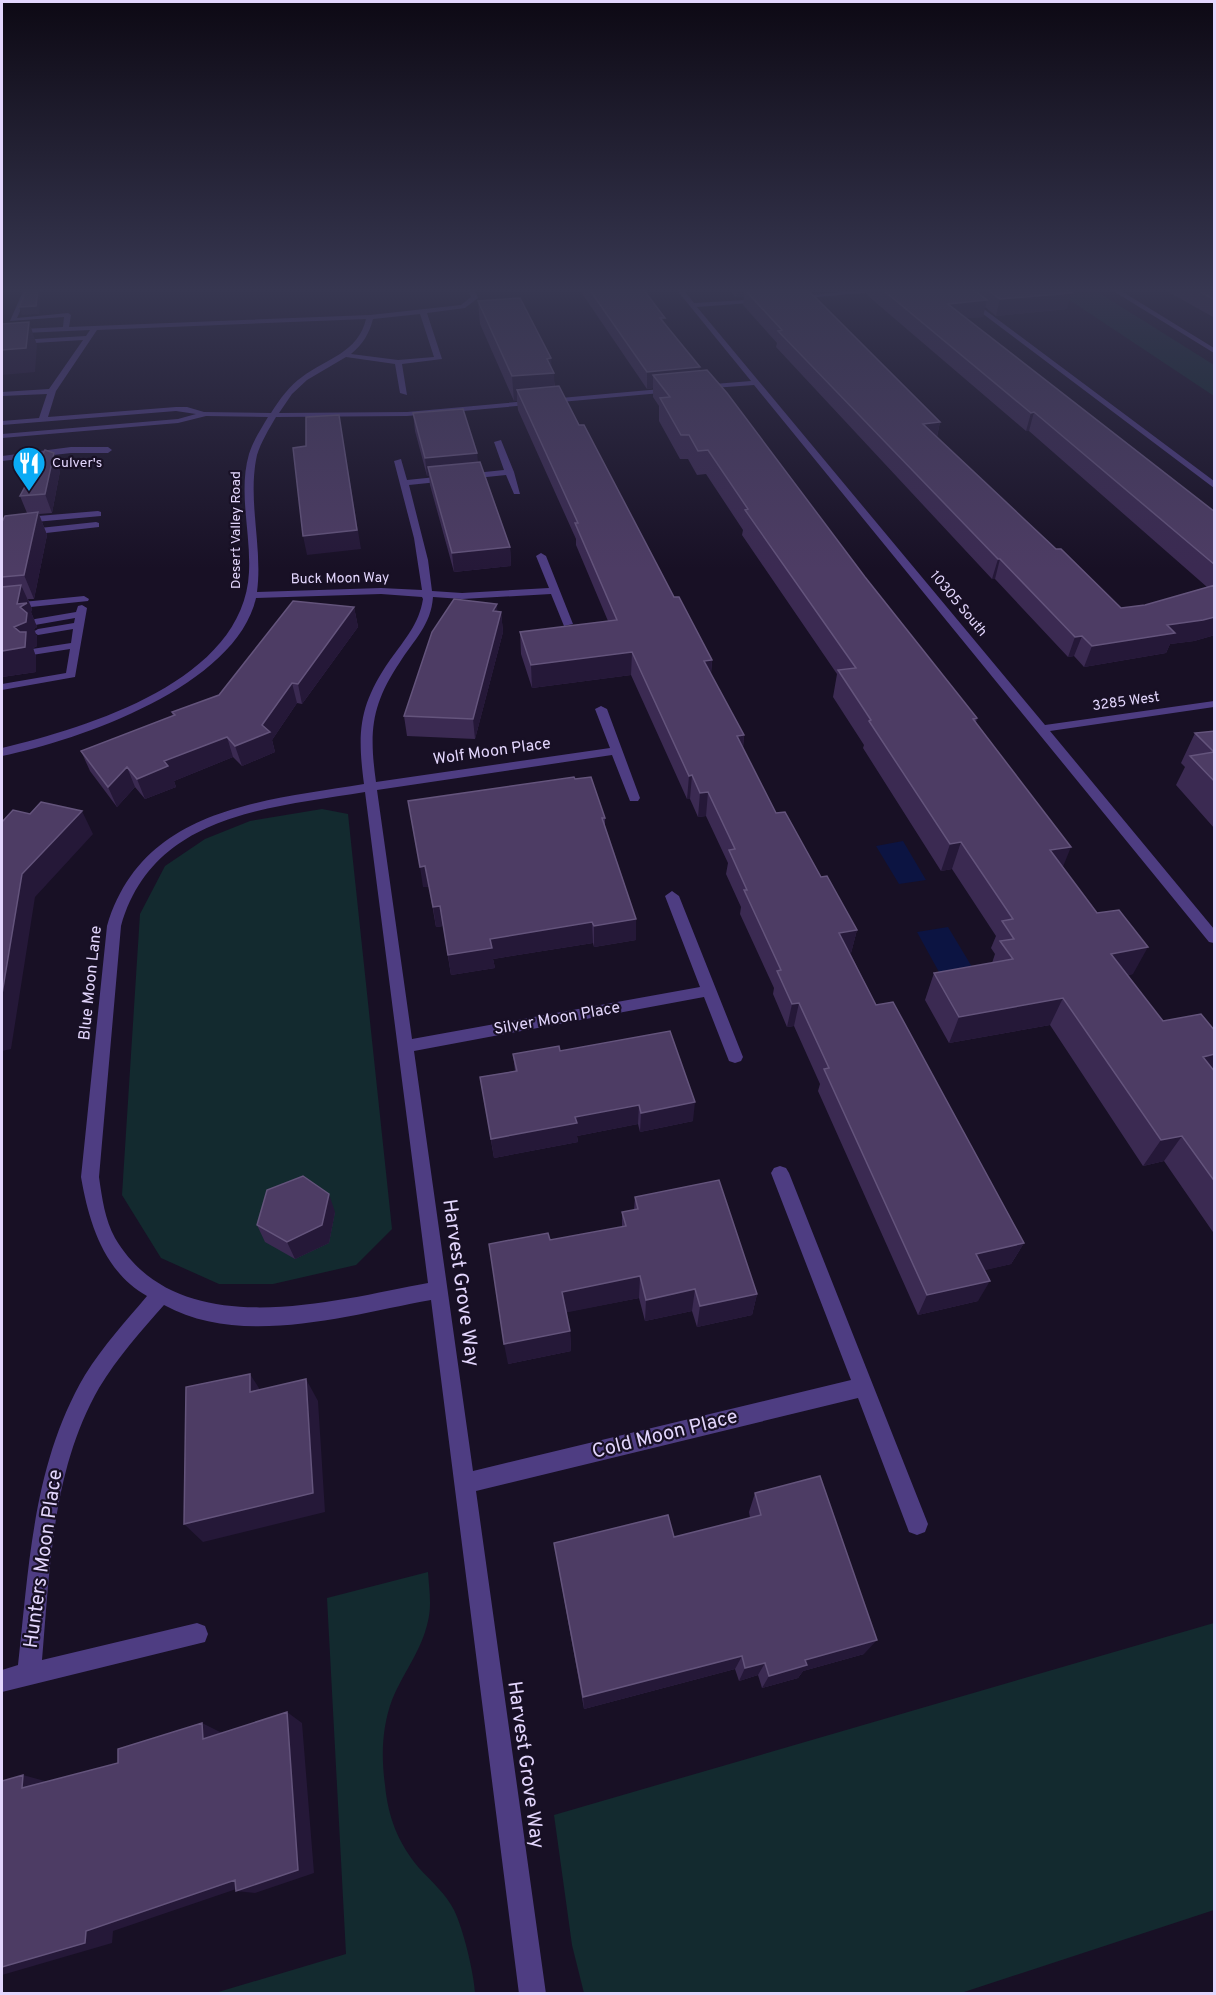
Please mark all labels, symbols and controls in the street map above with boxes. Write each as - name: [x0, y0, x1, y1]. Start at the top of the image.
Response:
- restaurant icon: Culver's: [11, 445, 47, 492]
- place label: Culver's: [52, 455, 102, 472]
- street label: Desert Valley Road: [228, 471, 245, 589]
- street label: 10305 South: [926, 568, 990, 640]
- street label: Buck Moon Way: [290, 570, 390, 588]
- street label: 3285 West: [1091, 689, 1161, 715]
- street label: Wolf Moon Place: [432, 734, 552, 770]
- street label: Blue Moon Lane: [75, 925, 107, 1041]
- street label: Silver Moon Place: [492, 998, 622, 1040]
- street label: Harvest Grove Way: [435, 1198, 485, 1368]
- street label: Cold Moon Place: [589, 1404, 741, 1466]
- street label: Hunters Moon Place: [19, 1468, 69, 1650]
- street label: Harvest Grove Way: [500, 1680, 550, 1850]

